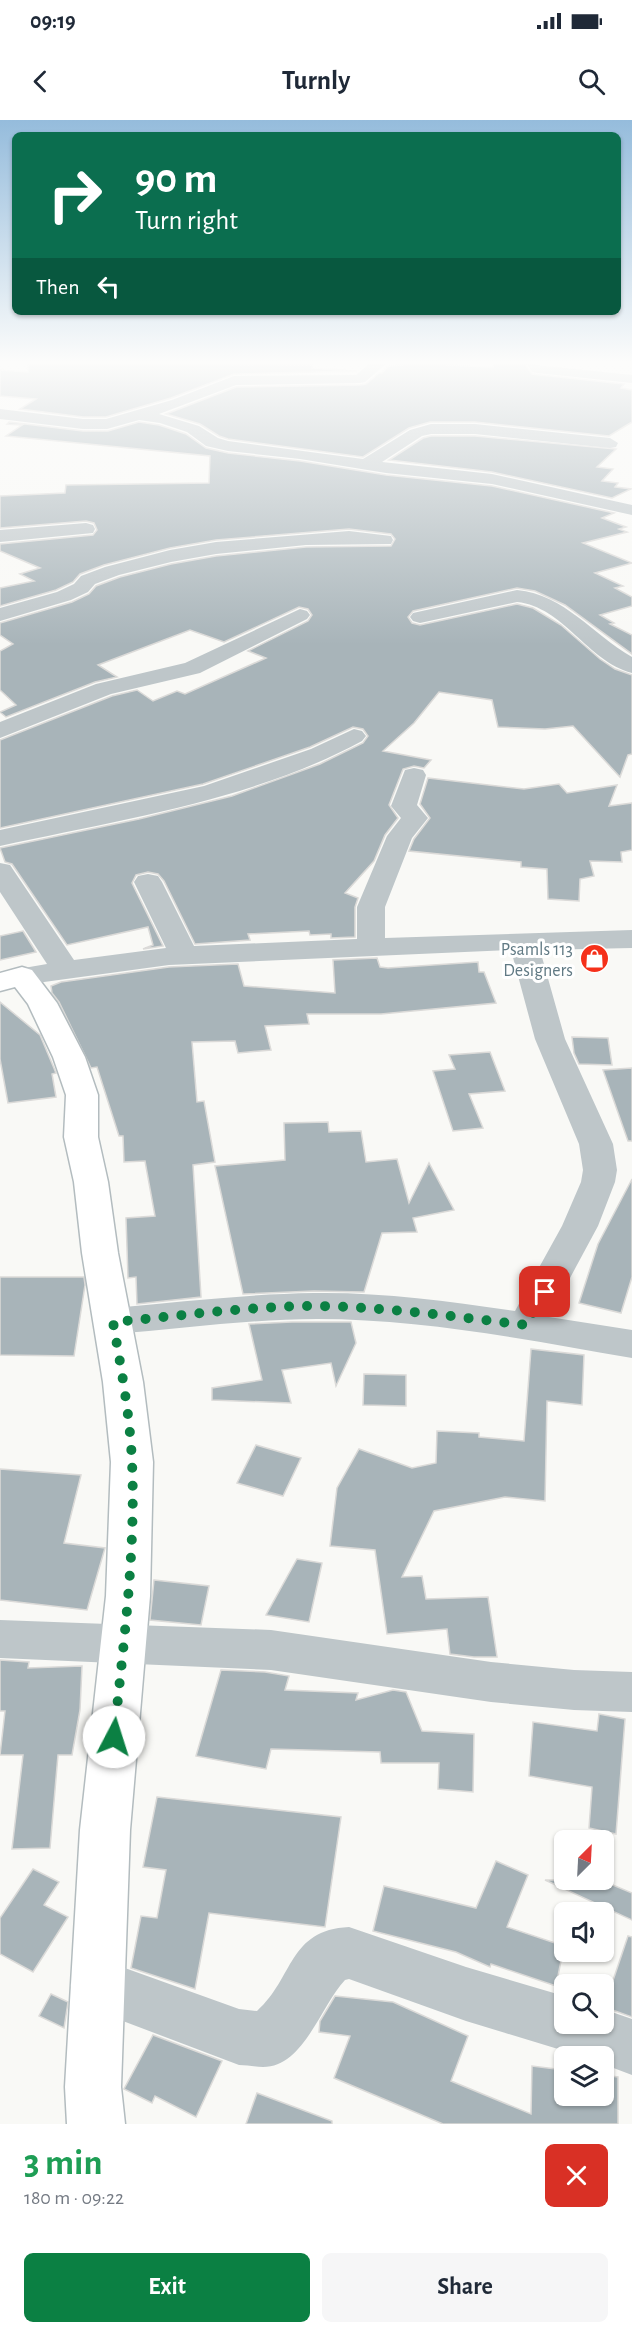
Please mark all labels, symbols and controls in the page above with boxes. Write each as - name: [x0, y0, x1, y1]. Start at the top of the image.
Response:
- text: 09:19: [30, 10, 76, 32]
- icon: back: [24, 65, 57, 98]
- icon: search: [575, 65, 608, 98]
- text: Turnly: [282, 67, 350, 94]
- icon: right: [36, 156, 114, 234]
- text: 90 m: [135, 158, 217, 200]
- text: Turn right: [135, 207, 238, 234]
- icon: left: [92, 270, 125, 303]
- text: Then: [36, 276, 80, 298]
- place label: Psamls 113 Designers: [501, 941, 573, 980]
- shop icon: Psamls 113 Designers: [578, 943, 610, 975]
- pin: [519, 1266, 570, 1317]
- icon: arrive: [528, 1275, 561, 1308]
- position arrow: [82, 1705, 146, 1769]
- north arrow: [554, 1830, 614, 1890]
- map controls: [554, 1830, 614, 2106]
- button: sound: [554, 1902, 614, 1962]
- button: search: [554, 1974, 614, 2034]
- button: layers: [554, 2046, 614, 2106]
- button: close: [545, 2144, 608, 2207]
- text: 3 min: [24, 2145, 102, 2181]
- text: 180 m · 09:22: [24, 2188, 124, 2208]
- button: Exit: [24, 2253, 310, 2322]
- button: Share: [322, 2253, 608, 2322]

